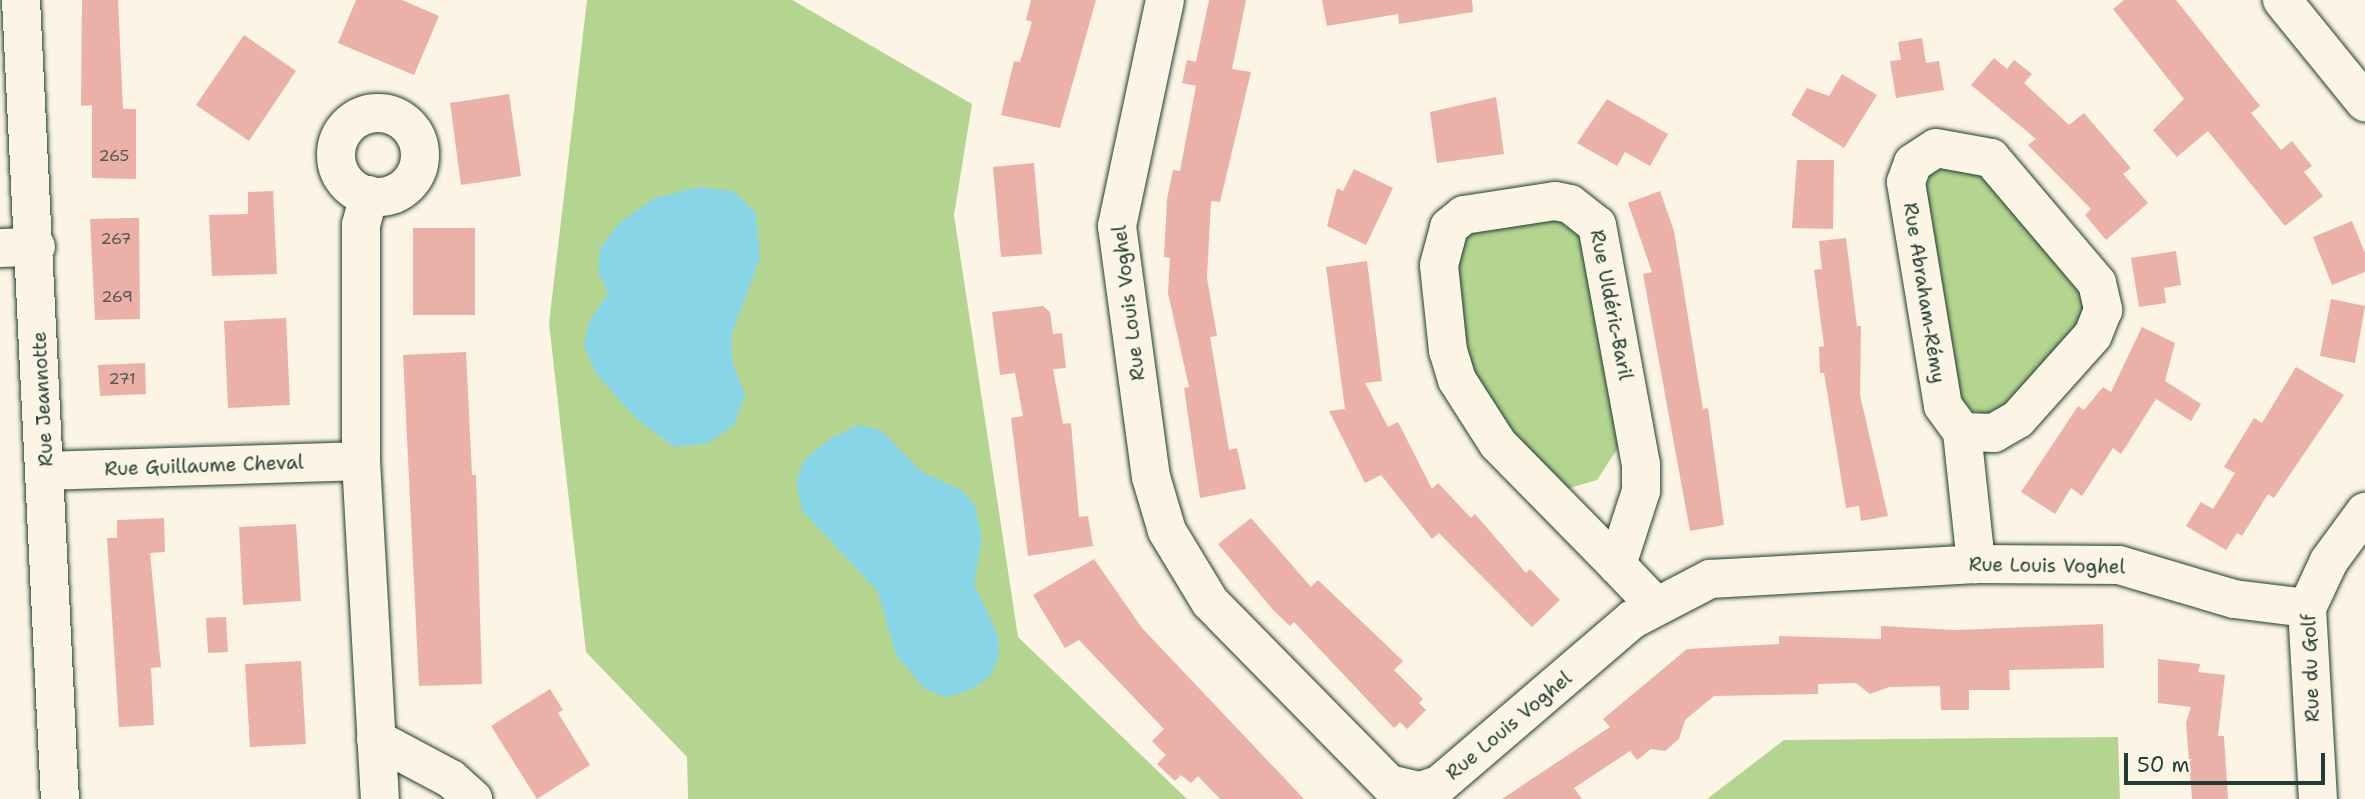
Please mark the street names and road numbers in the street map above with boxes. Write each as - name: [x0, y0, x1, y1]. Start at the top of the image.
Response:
- street label: Rue Abraham-Rémy: [1898, 201, 1950, 385]
- street label: Rue Louis Voghel: [1108, 224, 1150, 382]
- street label: Rue Uldéric-Baril: [1585, 228, 1637, 382]
- street label: Rue Jeannotte: [28, 331, 58, 467]
- street label: Rue Guillaume Cheval: [104, 451, 304, 481]
- street label: Rue Louis Voghel: [1969, 553, 2125, 579]
- street label: Rue du Golf: [2298, 613, 2324, 723]
- street label: Rue Louis Voghel: [1442, 667, 1576, 785]

